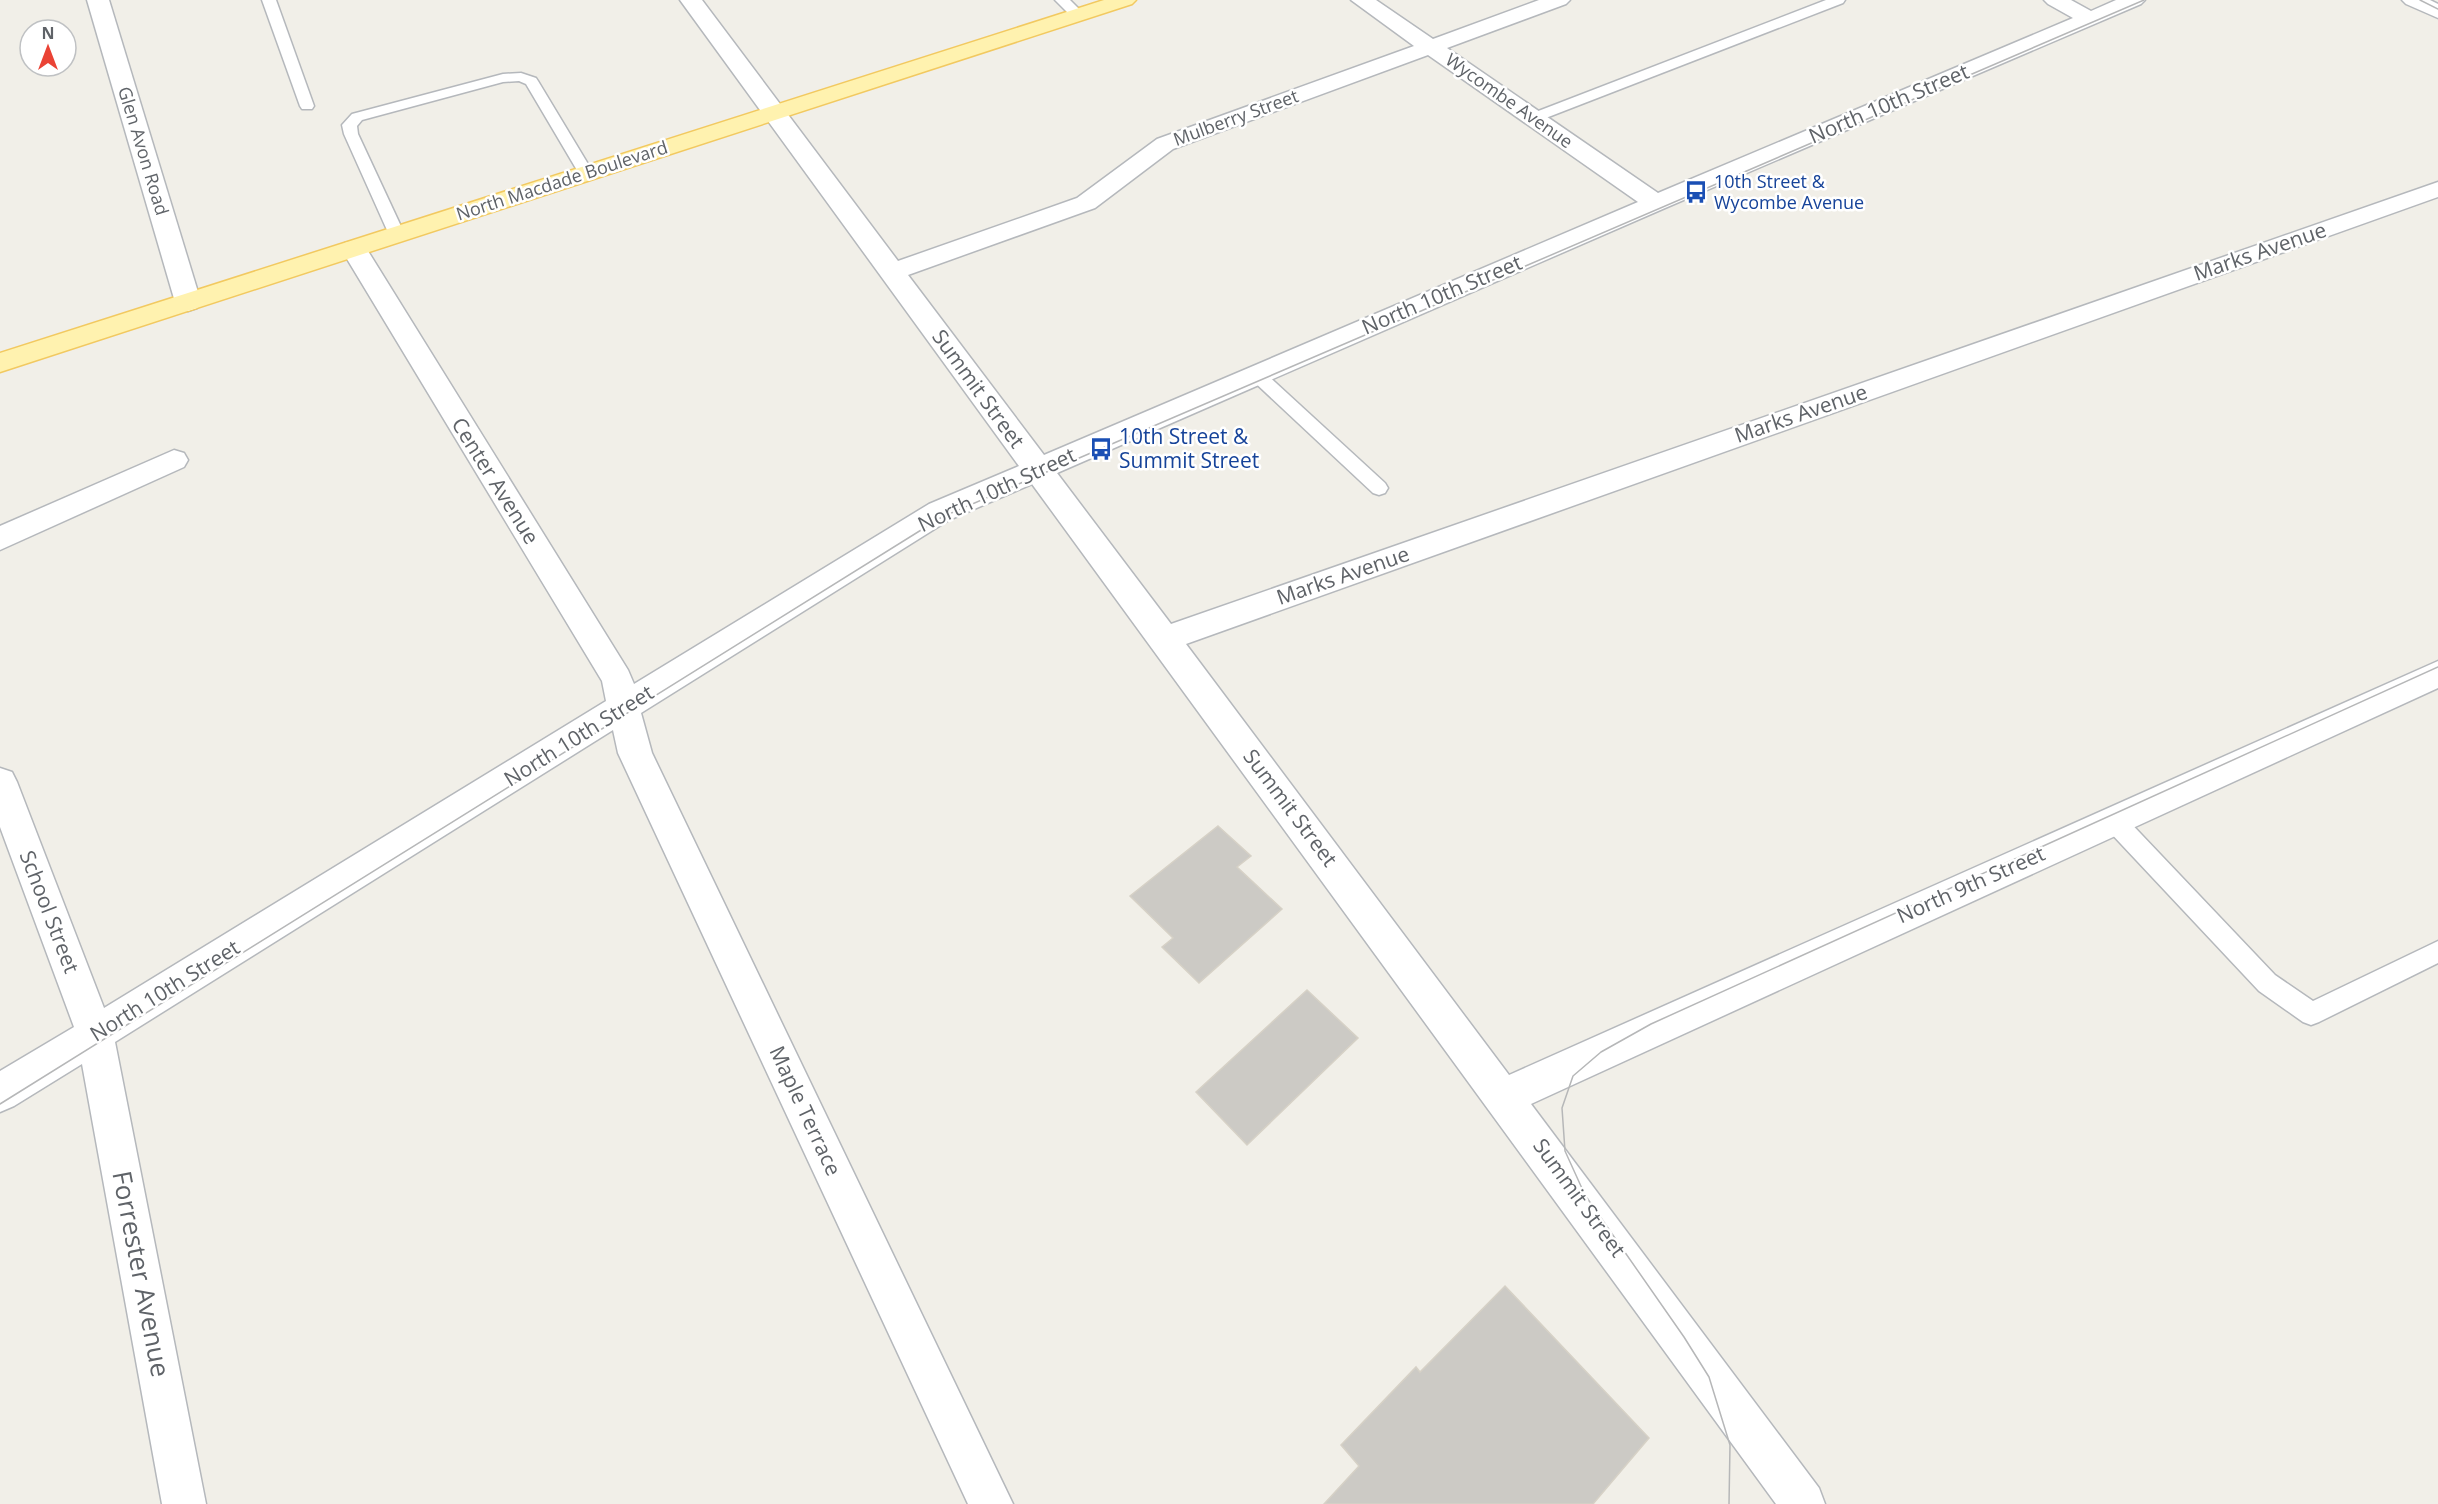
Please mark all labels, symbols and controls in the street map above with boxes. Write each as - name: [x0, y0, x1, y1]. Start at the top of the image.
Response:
- north arrow: [18, 18, 78, 78]
- text: N: [41, 22, 55, 44]
- street label: Wycombe Avenue: [1441, 47, 1578, 153]
- street label: North 10th Street: [1804, 57, 1973, 149]
- street label: Glen Avon Road: [113, 83, 175, 218]
- street label: Mulberry Street: [1170, 83, 1302, 151]
- street label: North Macdade Boulevard: [453, 134, 670, 226]
- place label: 10th Street & Wycombe Avenue: [1714, 169, 1864, 214]
- bus stop icon: 10th Street & Wycombe Avenue: [1683, 179, 1709, 205]
- street label: Marks Avenue: [2190, 215, 2330, 287]
- street label: North 10th Street: [1357, 248, 1526, 340]
- street label: Summit Street: [926, 323, 1031, 453]
- street label: Marks Avenue: [1731, 377, 1871, 449]
- street label: Center Avenue: [446, 412, 546, 549]
- place label: 10th Street & Summit Street: [1119, 422, 1259, 474]
- bus stop icon: 10th Street & Summit Street: [1088, 436, 1114, 462]
- street label: North 10th Street: [913, 440, 1080, 538]
- street label: Marks Avenue: [1273, 539, 1413, 611]
- street label: North 10th Street: [498, 678, 659, 792]
- street label: Summit Street: [1237, 743, 1344, 872]
- street label: North 9th Street: [1892, 839, 2049, 929]
- street label: School Street: [14, 846, 86, 977]
- street label: North 10th Street: [84, 933, 245, 1047]
- street label: Maple Terrace: [764, 1041, 848, 1180]
- street label: Summit Street: [1527, 1132, 1632, 1262]
- street label: Forrester Avenue: [104, 1168, 180, 1380]

